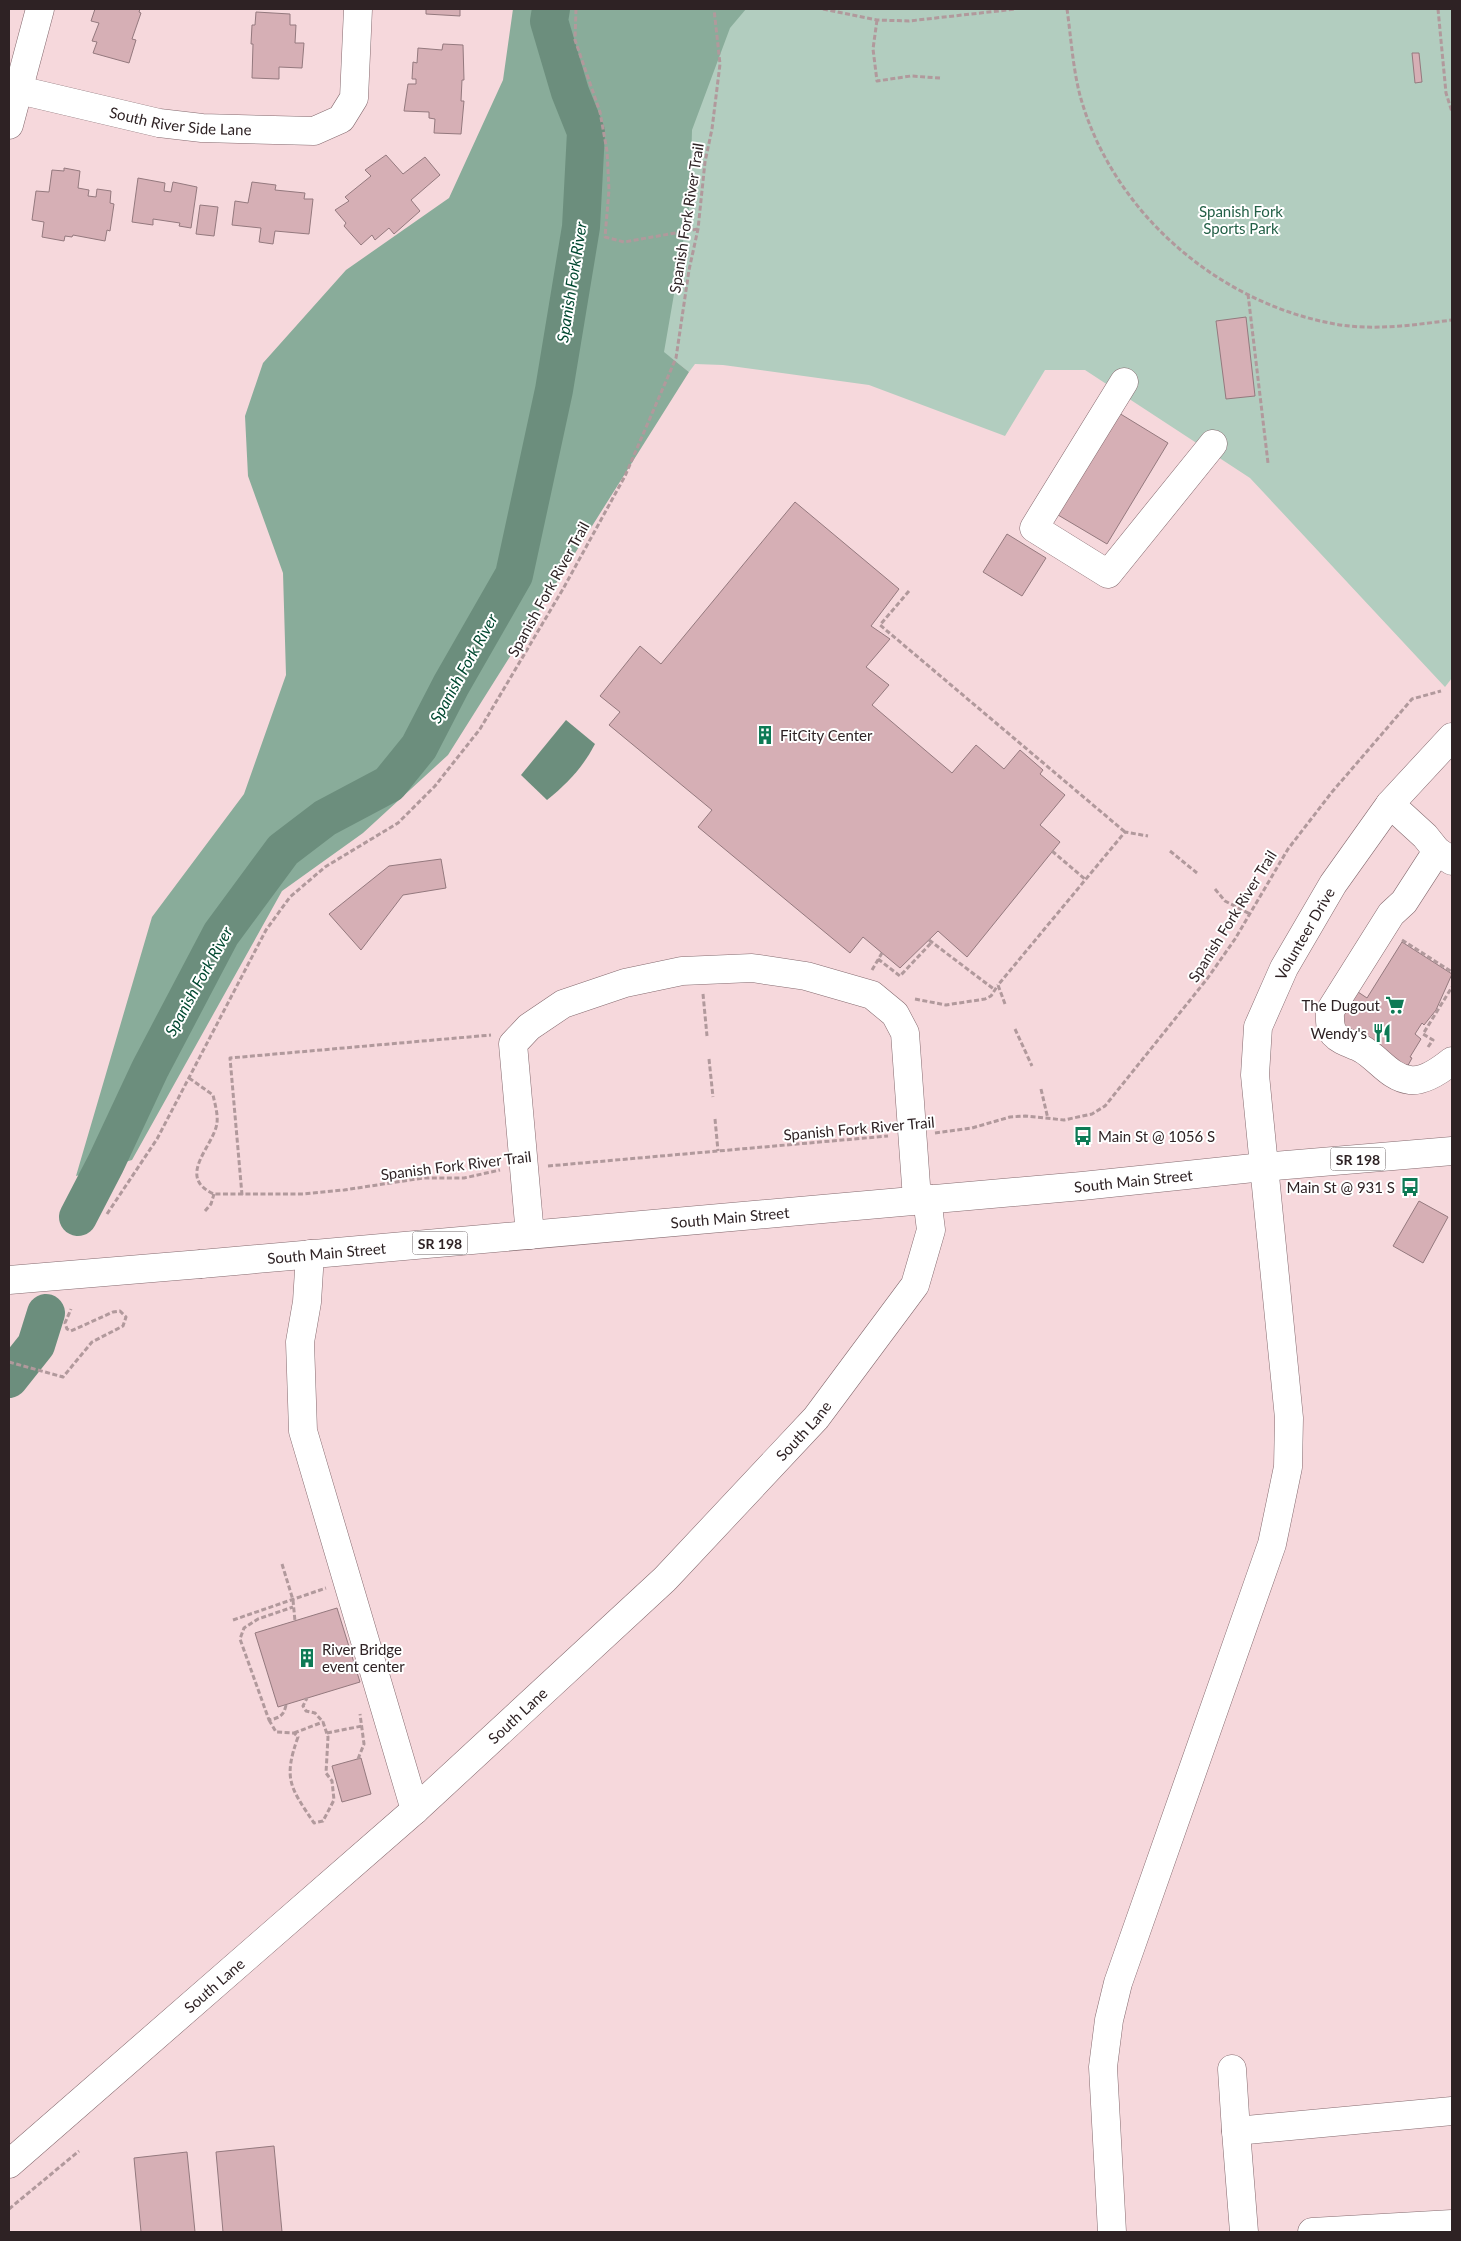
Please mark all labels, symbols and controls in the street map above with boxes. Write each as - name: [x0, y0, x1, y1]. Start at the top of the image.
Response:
- street label: South River Side Lane: [108, 103, 252, 138]
- street label: Spanish Fork River Trail: [665, 142, 707, 294]
- park label: Spanish Fork Sports Park: [1199, 202, 1283, 237]
- water label: Spanish Fork River: [552, 220, 590, 344]
- street label: Spanish Fork River Trail: [503, 518, 593, 660]
- water label: Spanish Fork River: [425, 610, 501, 726]
- building icon: FitCity Center: [754, 724, 776, 746]
- place label: FitCity Center: [780, 726, 873, 744]
- street label: Spanish Fork River Trail: [1184, 847, 1280, 985]
- street label: Volunteer Drive: [1271, 884, 1338, 982]
- water label: Spanish Fork River: [160, 923, 236, 1039]
- supermarket icon: The Dugout: [1384, 994, 1406, 1016]
- place label: The Dugout: [1302, 996, 1381, 1014]
- restaurant icon: Wendy's: [1371, 1022, 1393, 1044]
- place label: Wendy's: [1310, 1024, 1367, 1042]
- street label: Spanish Fork River Trail: [783, 1112, 935, 1144]
- bus stop icon: Main St @ 1056 S: [1072, 1125, 1094, 1147]
- place label: Main St @ 1056 S: [1098, 1127, 1215, 1145]
- street label: Spanish Fork River Trail: [380, 1147, 532, 1183]
- road number: SR 198: [1330, 1148, 1386, 1170]
- street label: South Main Street: [1073, 1165, 1194, 1196]
- bus stop icon: Main St @ 931 S: [1399, 1176, 1421, 1198]
- place label: Main St @ 931 S: [1287, 1178, 1395, 1196]
- street label: South Main Street: [670, 1203, 791, 1231]
- road number: SR 198: [412, 1232, 468, 1254]
- street label: South Main Street: [266, 1239, 387, 1267]
- street label: South Lane: [772, 1397, 835, 1464]
- place label: River Bridge event center: [322, 1640, 405, 1675]
- building icon: River Bridge event center: [296, 1647, 318, 1669]
- street label: South Lane: [484, 1684, 551, 1747]
- street label: South Lane: [180, 1954, 248, 2016]

